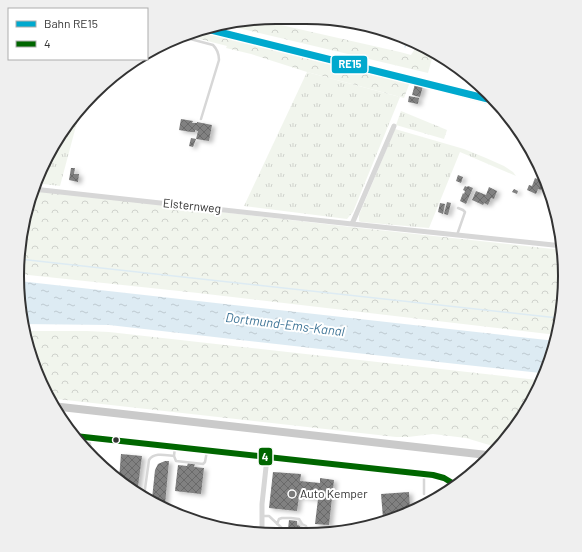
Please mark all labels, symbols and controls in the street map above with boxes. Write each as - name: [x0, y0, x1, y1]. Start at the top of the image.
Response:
- legend: [8, 8, 148, 60]
- text: Bahn RE15: [44, 16, 98, 30]
- text: 4: [44, 36, 51, 50]
- line badge: RE15: [331, 55, 368, 74]
- text: RE15: [338, 57, 362, 70]
- street label: Elsternweg: [162, 195, 222, 215]
- water label: Dortmund-Ems-Kanal: [225, 309, 346, 339]
- unlabelled marker: [111, 435, 121, 445]
- line badge: 4: [258, 447, 273, 466]
- text: 4: [262, 450, 269, 463]
- place label: Auto Kemper: [300, 486, 368, 500]
- marker: Auto Kemper: [287, 489, 297, 499]

